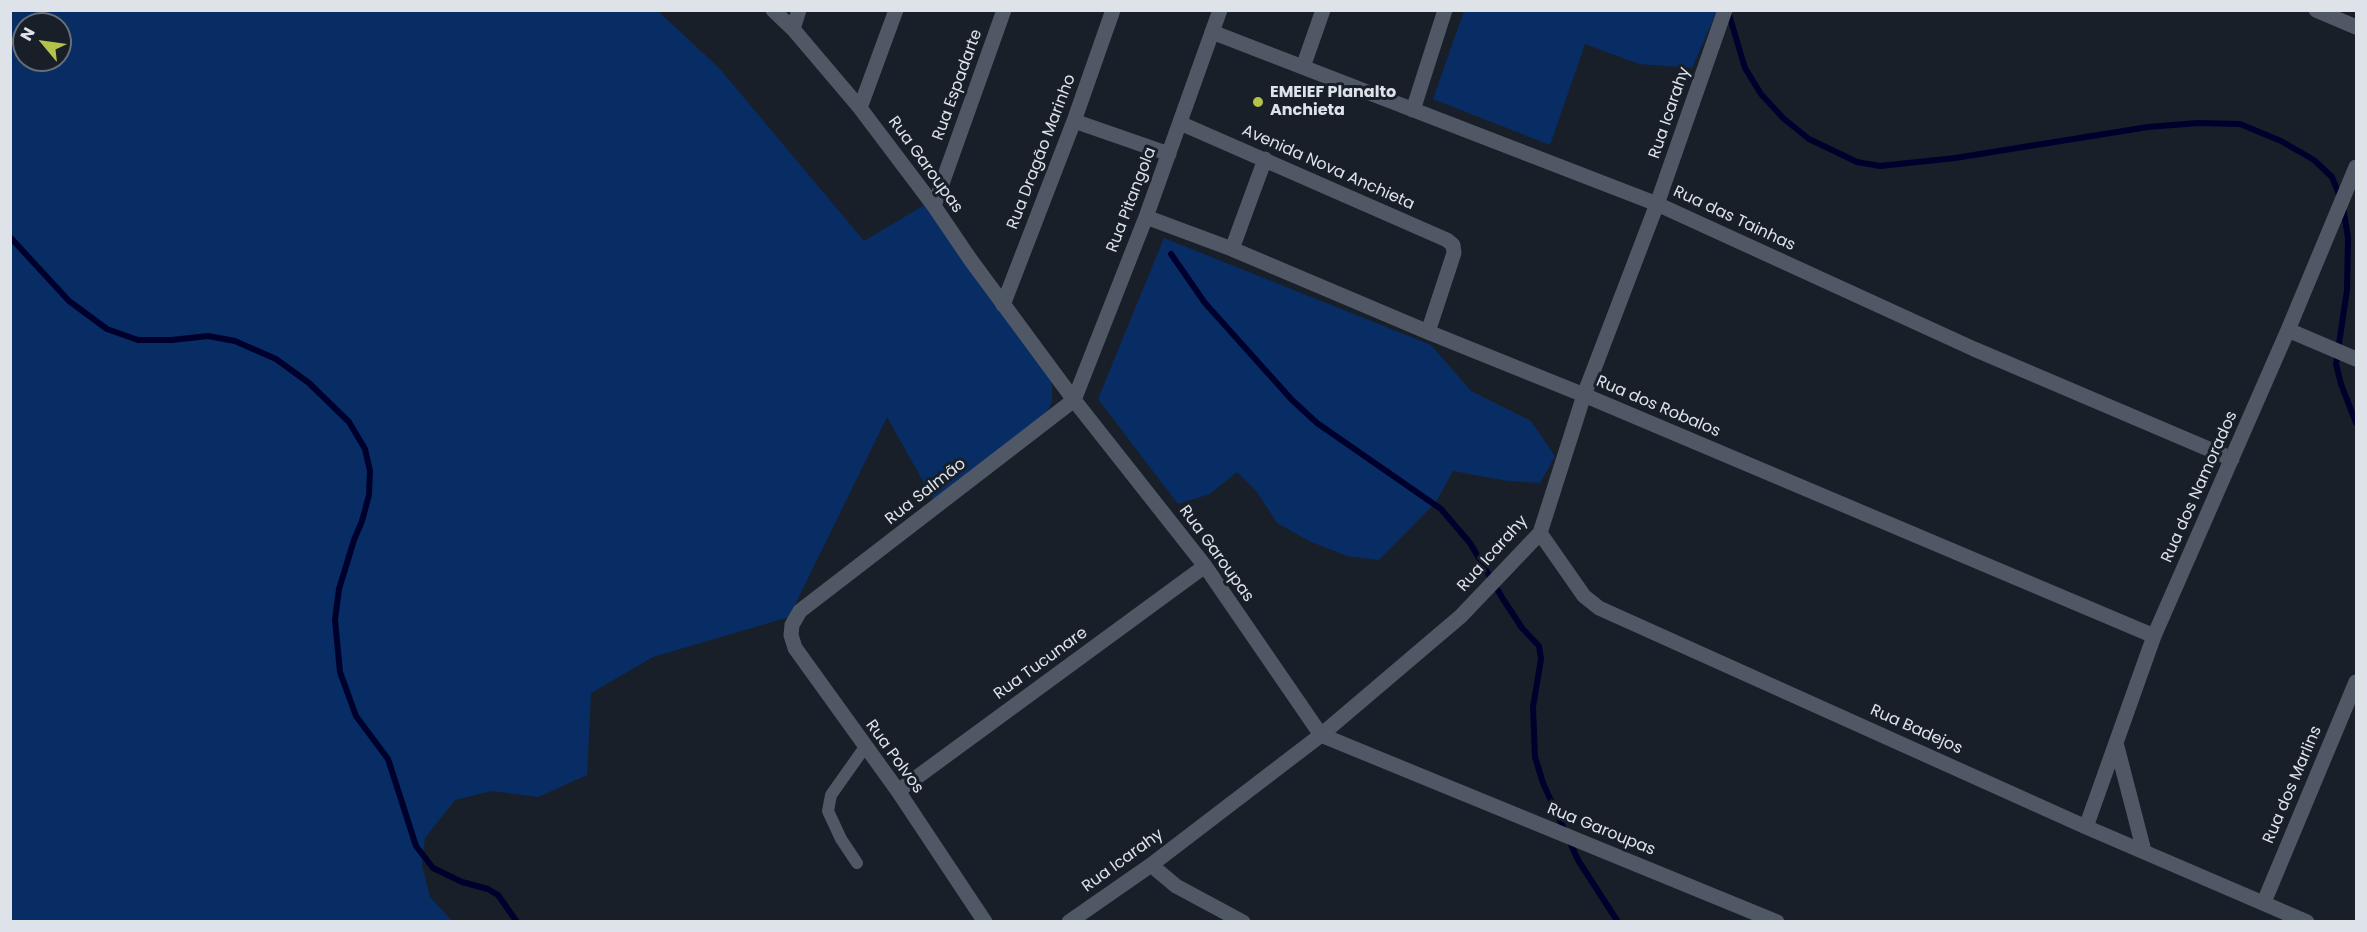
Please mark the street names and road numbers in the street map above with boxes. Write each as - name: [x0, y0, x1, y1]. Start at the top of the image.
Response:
- street label: Rua Espadarte: [929, 27, 987, 143]
- street label: Rua Icarahy: [1645, 65, 1695, 161]
- street label: Rua Dragão Marinho: [1004, 72, 1080, 232]
- street label: Rua Garoupas: [884, 113, 966, 217]
- street label: Avenida Nova Anchieta: [1239, 121, 1417, 215]
- street label: Rua Pitangola: [1103, 145, 1161, 255]
- street label: Rua das Tainhas: [1670, 182, 1798, 256]
- street label: Rua dos Robalos: [1593, 372, 1723, 442]
- street label: Rua dos Namorados: [2158, 408, 2242, 566]
- street label: Rua Salmão: [882, 455, 970, 529]
- street label: Rua Garoupas: [1175, 502, 1257, 606]
- street label: Rua Icarahy: [1454, 512, 1532, 596]
- street label: Rua Tucunare: [991, 624, 1091, 704]
- street label: Rua Badejos: [1867, 701, 1965, 759]
- street label: Rua Polvos: [861, 717, 927, 797]
- street label: Rua dos Marlins: [2260, 723, 2326, 847]
- street label: Rua Garoupas: [1544, 800, 1658, 860]
- street label: Rua Icarahy: [1079, 825, 1167, 897]

